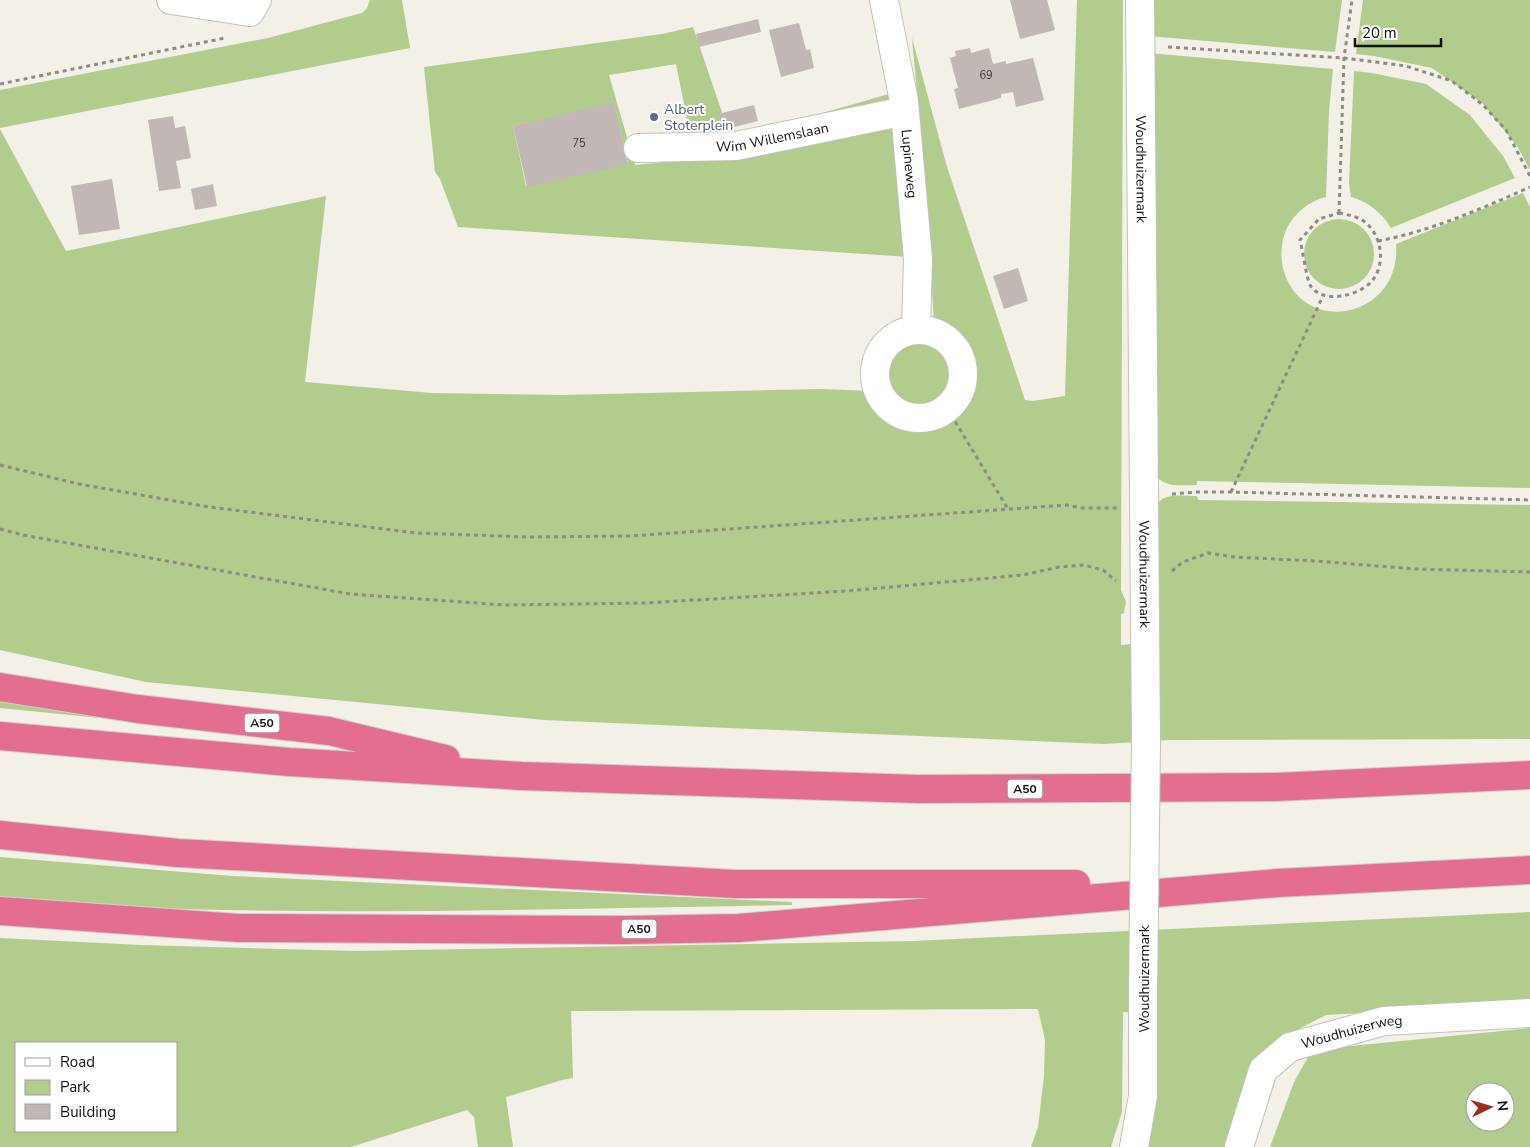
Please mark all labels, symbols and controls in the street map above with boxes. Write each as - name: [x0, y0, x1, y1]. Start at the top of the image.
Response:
- scale bar: [1355, 15, 1441, 47]
- text: 20 m: [1362, 23, 1397, 43]
- house number: 69: [979, 68, 993, 83]
- place label: Albert Stoterplein: [664, 100, 733, 135]
- marker: Albert Stoterplein: [648, 111, 660, 123]
- street label: Woudhuizermark: [1131, 115, 1151, 224]
- street label: Wim Willemslaan: [716, 118, 830, 156]
- street label: Lupineweg: [897, 128, 922, 199]
- house number: 75: [572, 136, 586, 151]
- street label: Woudhuizermark: [1135, 520, 1155, 629]
- road number: A50: [244, 714, 280, 732]
- road number: A50: [1008, 780, 1042, 799]
- road number: A50: [622, 920, 656, 939]
- street label: Woudhuizermark: [1135, 924, 1154, 1033]
- street label: Woudhuizerweg: [1299, 1011, 1403, 1053]
- legend: [15, 1042, 178, 1132]
- text: Road: [60, 1052, 95, 1072]
- text: Park: [60, 1077, 90, 1097]
- north arrow: [1465, 1082, 1515, 1132]
- text: N: [1493, 1100, 1512, 1112]
- text: Building: [60, 1102, 116, 1122]

